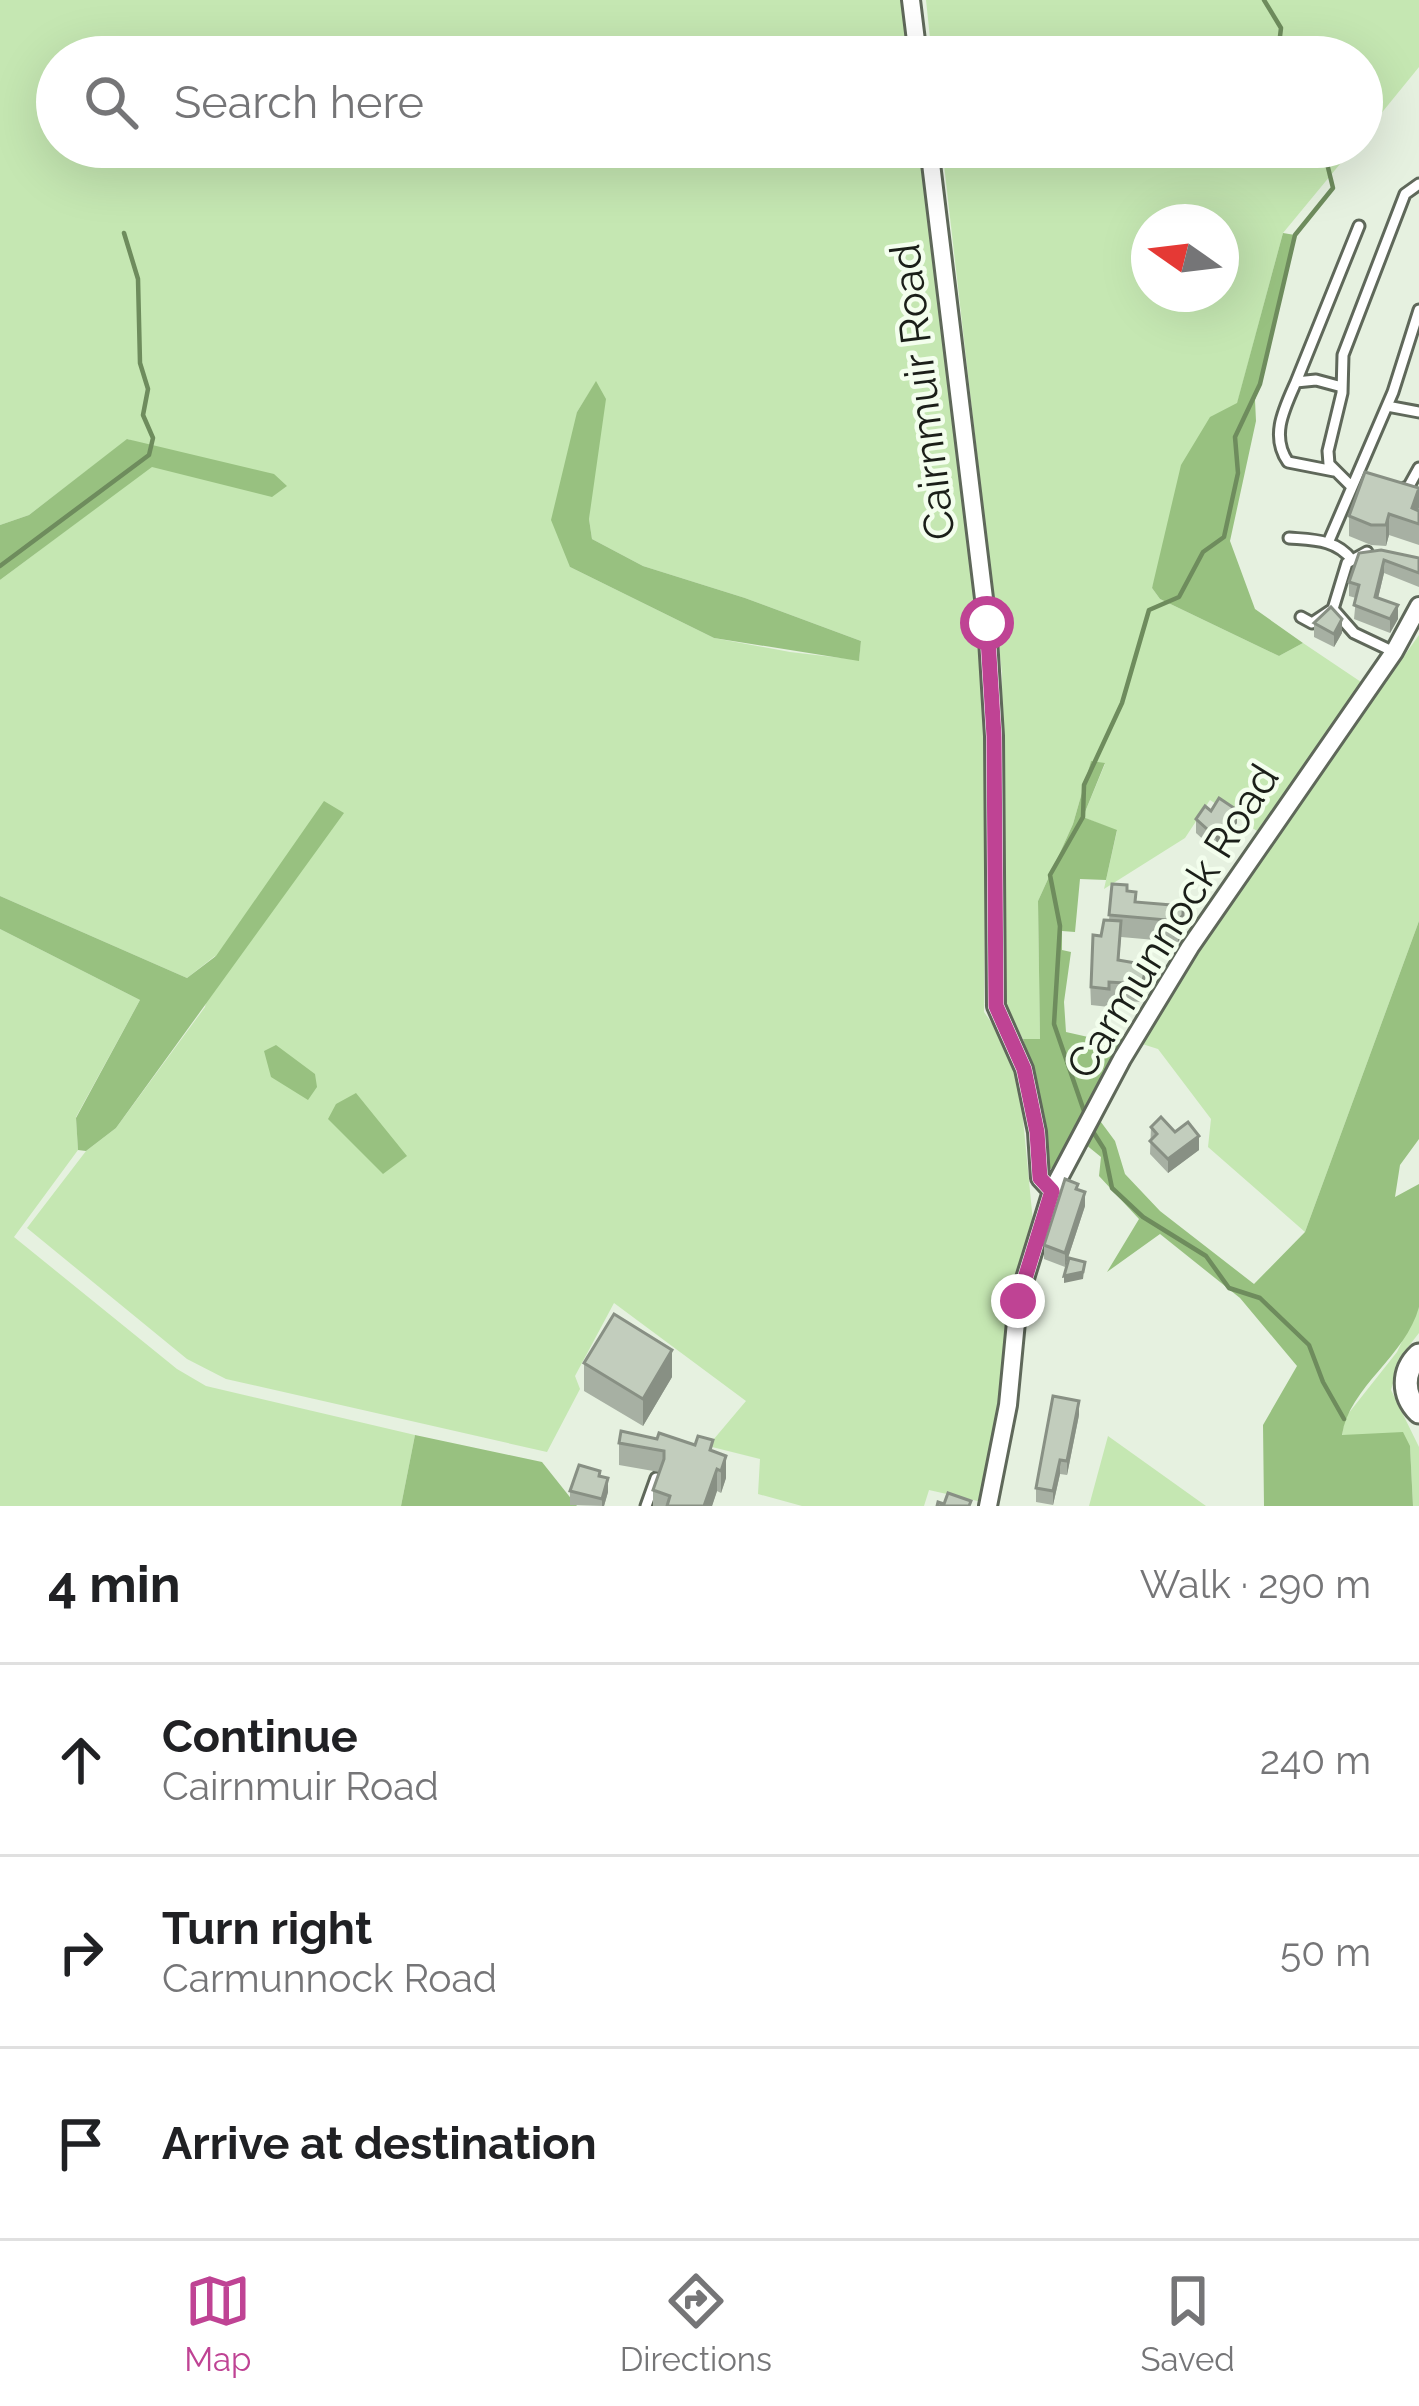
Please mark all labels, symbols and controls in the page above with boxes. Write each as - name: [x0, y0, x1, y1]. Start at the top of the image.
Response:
- search box: [36, 36, 1383, 168]
- icon: search: [78, 69, 144, 135]
- text: Search here: [174, 76, 424, 129]
- north arrow: [1131, 204, 1239, 312]
- street label: Cairnmuir Road: [880, 241, 965, 543]
- route start: [960, 596, 1014, 650]
- street label: Carmunnock Road: [1056, 755, 1289, 1087]
- route end: [991, 1274, 1045, 1328]
- text: 4 min: [48, 1554, 181, 1614]
- text: Walk · 290 m: [1140, 1561, 1371, 1607]
- text: Continue: [162, 1710, 358, 1763]
- icon: ahead: [48, 1727, 114, 1793]
- text: 240 m: [1260, 1737, 1371, 1783]
- text: Cairnmuir Road: [162, 1763, 439, 1809]
- text: Turn right: [162, 1902, 372, 1955]
- icon: right: [48, 1919, 114, 1985]
- text: 50 m: [1280, 1929, 1371, 1975]
- text: Carmunnock Road: [162, 1955, 497, 2001]
- icon: arrive: [48, 2111, 114, 2177]
- text: Arrive at destination: [162, 2117, 597, 2170]
- tab: Map: [184, 2268, 251, 2379]
- tab: Directions: [620, 2268, 772, 2379]
- tab: Saved: [1140, 2268, 1235, 2379]

